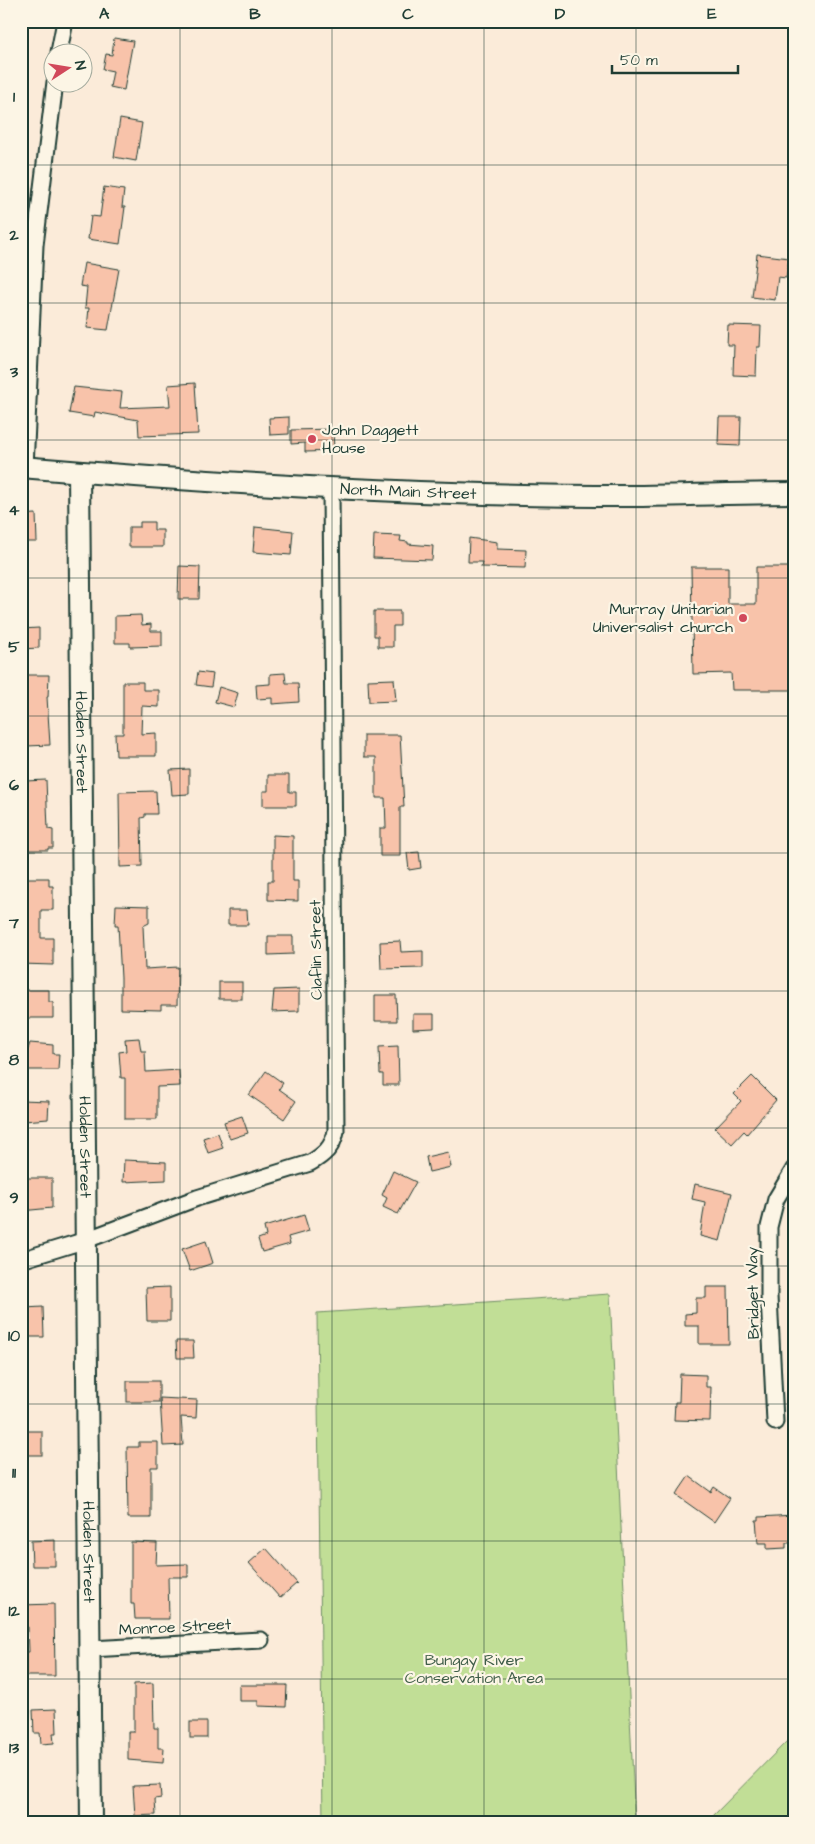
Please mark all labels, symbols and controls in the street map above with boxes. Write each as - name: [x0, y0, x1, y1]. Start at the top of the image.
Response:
- text: A: [99, 3, 110, 25]
- text: B: [249, 3, 261, 25]
- text: C: [402, 3, 414, 25]
- text: D: [555, 3, 566, 25]
- text: E: [707, 3, 717, 25]
- north arrow: [42, 42, 92, 92]
- scale bar: [612, 42, 739, 74]
- text: 50 m: [620, 50, 658, 71]
- text: N: [69, 59, 90, 72]
- text: 1: [13, 86, 16, 108]
- text: 2: [8, 224, 19, 246]
- text: 3: [9, 361, 19, 383]
- place label: John Daggett House: [322, 419, 419, 459]
- marker: John Daggett House: [306, 433, 318, 445]
- street label: North Main Street: [340, 478, 477, 505]
- text: 4: [9, 499, 20, 521]
- place label: Murray Unitarian Universalist church: [593, 598, 733, 638]
- marker: Murray Unitarian Universalist church: [737, 612, 749, 624]
- text: 5: [8, 636, 20, 658]
- street label: Holden Street: [70, 691, 93, 794]
- text: 6: [9, 774, 19, 796]
- street label: Claflin Street: [304, 899, 328, 1000]
- text: 7: [8, 912, 19, 934]
- text: 8: [9, 1049, 20, 1071]
- street label: Holden Street: [74, 1096, 96, 1199]
- text: 9: [9, 1187, 19, 1209]
- street label: Bridget Way: [741, 1246, 766, 1339]
- text: 10: [8, 1325, 20, 1347]
- text: 11: [12, 1462, 17, 1484]
- street label: Holden Street: [77, 1501, 100, 1603]
- text: 12: [8, 1600, 20, 1622]
- street label: Monroe Street: [118, 1613, 232, 1641]
- park label: Bungay River Conservation Area: [405, 1649, 543, 1689]
- text: 13: [9, 1737, 20, 1759]

